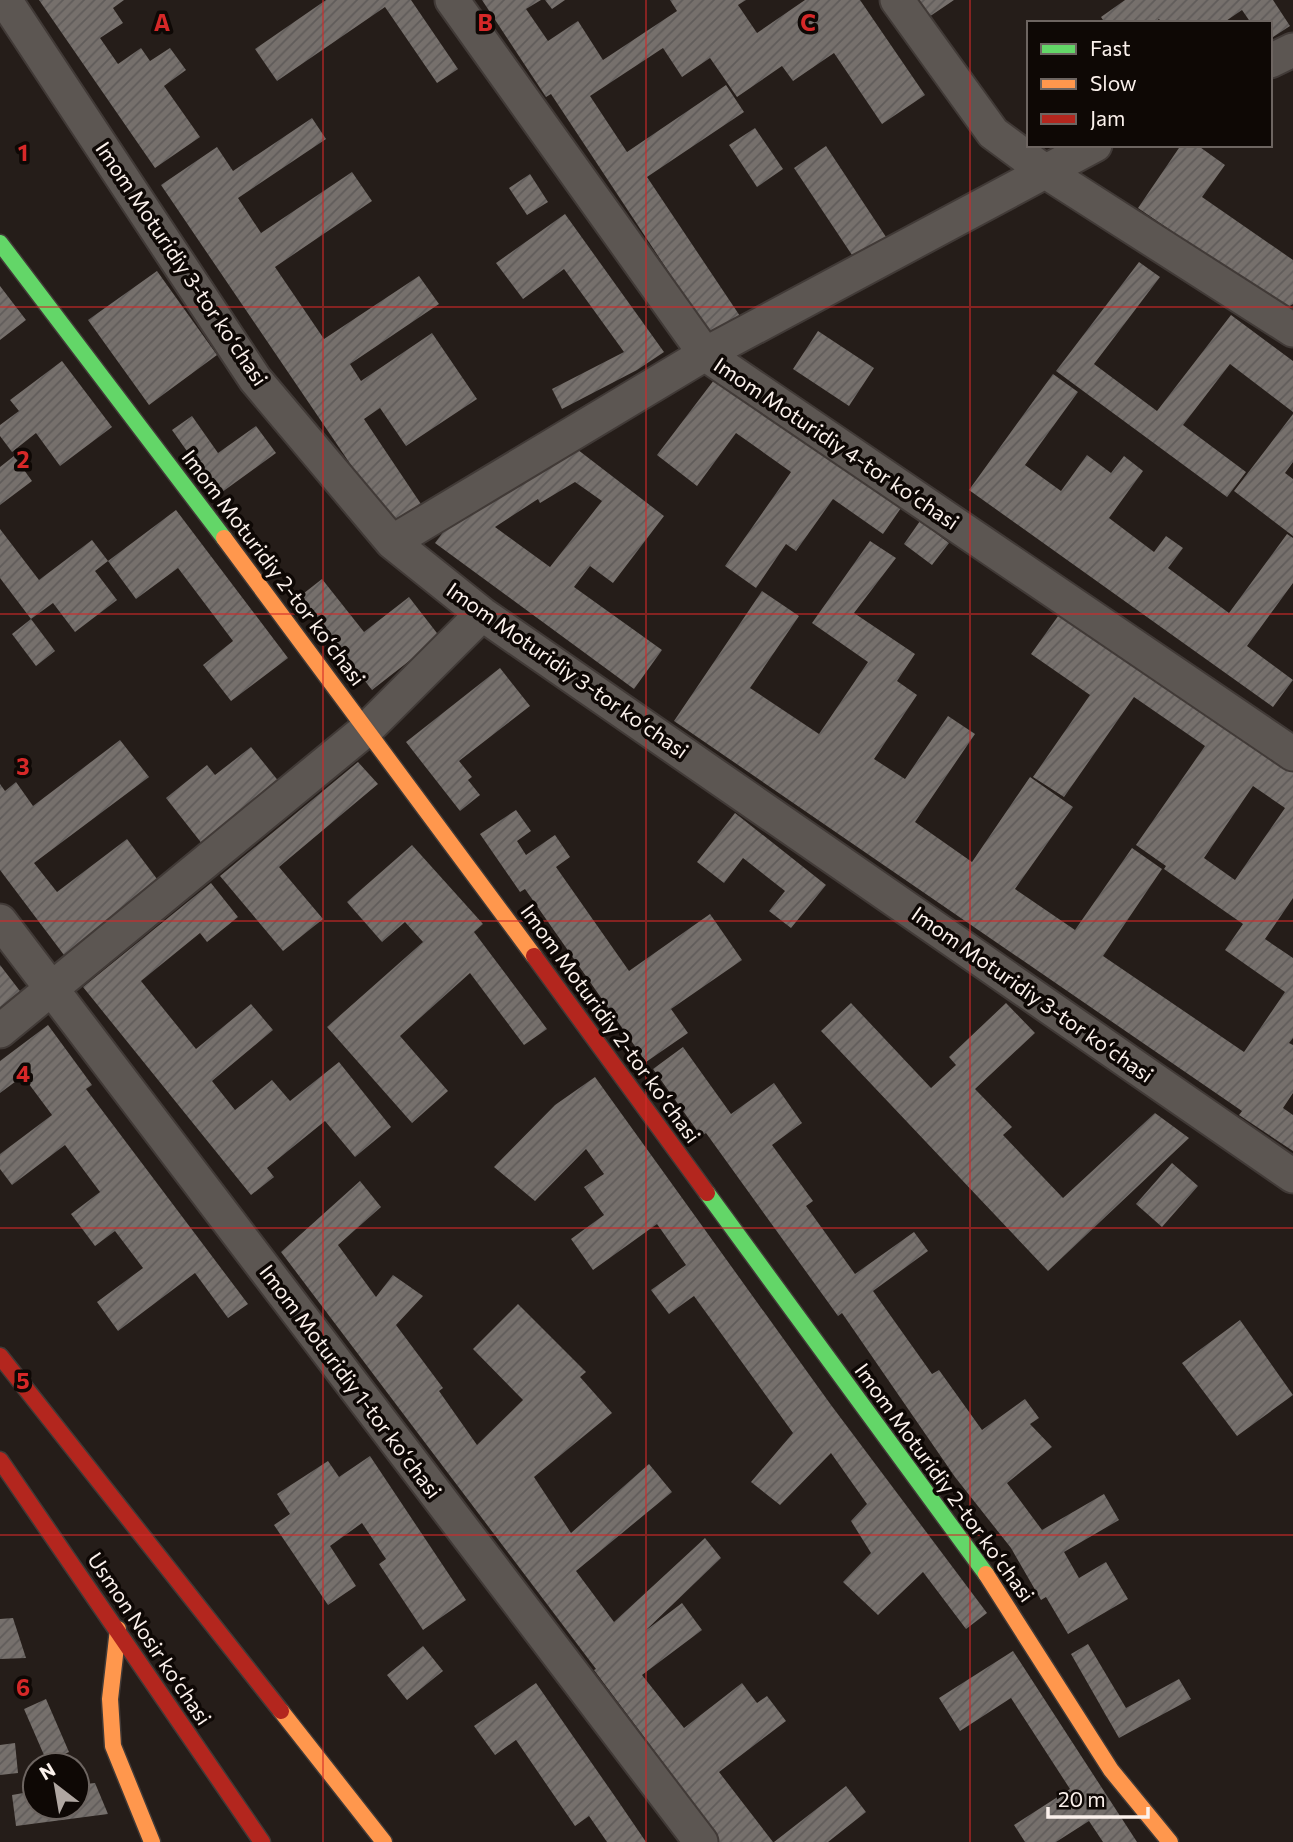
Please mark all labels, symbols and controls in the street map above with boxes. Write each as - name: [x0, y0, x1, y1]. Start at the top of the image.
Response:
- text: A: [154, 8, 171, 36]
- text: B: [477, 8, 493, 36]
- text: C: [800, 8, 816, 36]
- legend: [1027, 21, 1272, 147]
- text: Fast: [1090, 35, 1131, 60]
- text: Slow: [1090, 70, 1137, 95]
- text: Jam: [1090, 105, 1125, 130]
- street label: Imom Moturidiy 3-tor koʻchasi: [91, 136, 273, 390]
- text: 1: [18, 138, 28, 166]
- street label: Imom Moturidiy 4-tor koʻchasi: [710, 351, 964, 534]
- street label: Imom Moturidiy 2-tor koʻchasi: [177, 444, 371, 690]
- text: 2: [16, 445, 30, 473]
- street label: Imom Moturidiy 3-tor koʻchasi: [442, 577, 693, 763]
- text: 3: [16, 752, 30, 780]
- street label: Imom Moturidiy 2-tor koʻchasi: [516, 899, 706, 1147]
- street label: Imom Moturidiy 3-tor koʻchasi: [907, 901, 1158, 1087]
- text: 4: [16, 1059, 30, 1087]
- street label: Imom Moturidiy 1-tor koʻchasi: [255, 1259, 447, 1503]
- street label: Imom Moturidiy 2-tor koʻchasi: [850, 1358, 1040, 1606]
- text: 5: [16, 1366, 30, 1394]
- street label: Usmon Nosir ko‘chasi: [83, 1547, 217, 1729]
- text: 6: [16, 1673, 30, 1701]
- north arrow: [21, 1751, 91, 1821]
- text: N: [35, 1757, 59, 1785]
- scale bar: [1048, 1776, 1148, 1820]
- text: 20 m: [1058, 1786, 1106, 1811]

